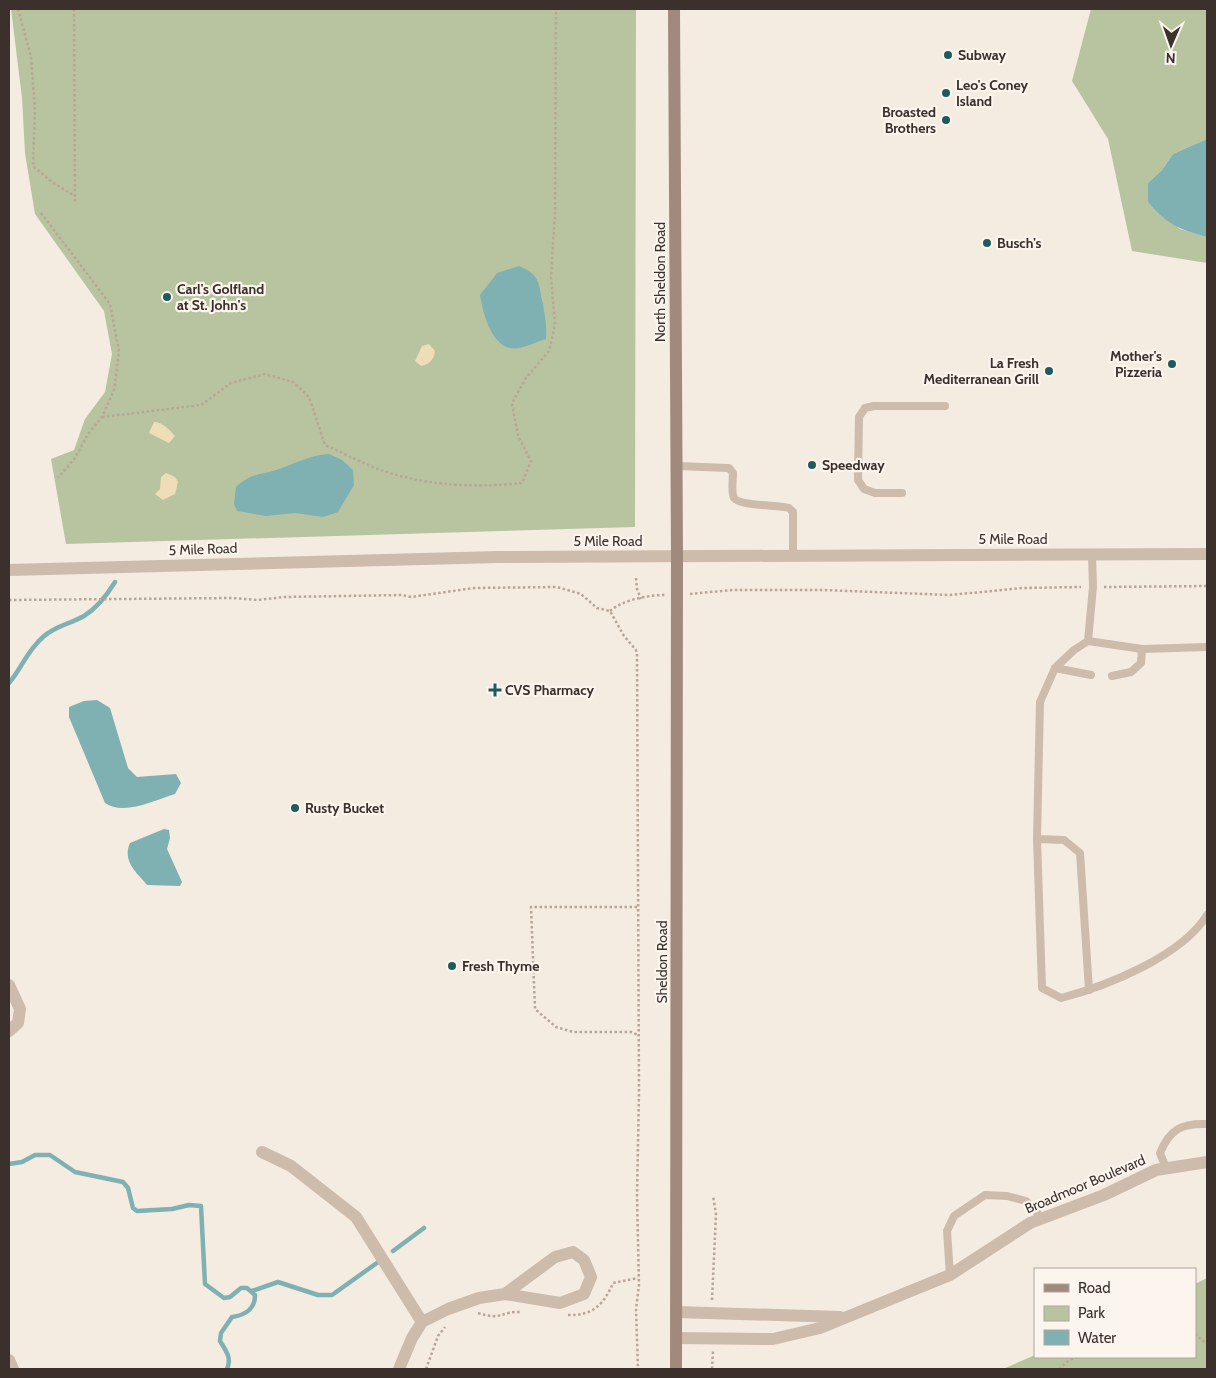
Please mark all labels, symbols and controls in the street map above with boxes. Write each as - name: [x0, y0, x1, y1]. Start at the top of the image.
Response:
- north arrow: [1146, 20, 1196, 70]
- place label: Subway: [958, 46, 1006, 64]
- marker: Subway: [942, 49, 954, 61]
- text: N: [1165, 49, 1176, 67]
- place label: Leo's Coney Island: [956, 76, 1029, 110]
- marker: Leo's Coney Island: [940, 87, 952, 99]
- place label: Broasted Brothers: [882, 103, 936, 137]
- marker: Broasted Brothers: [940, 114, 952, 126]
- street label: North Sheldon Road: [651, 222, 669, 342]
- place label: Busch's: [997, 234, 1042, 252]
- marker: Busch's: [981, 237, 993, 249]
- place label: Carl's Golfland at St. John's: [177, 280, 264, 314]
- marker: Carl's Golfland at St. John's: [161, 291, 173, 303]
- place label: Mother's Pizzeria: [1110, 347, 1162, 381]
- place label: La Fresh Mediterranean Grill: [923, 354, 1039, 388]
- marker: Mother's Pizzeria: [1166, 358, 1178, 370]
- marker: La Fresh Mediterranean Grill: [1043, 365, 1055, 377]
- place label: Speedway: [822, 456, 885, 474]
- marker: Speedway: [806, 459, 818, 471]
- street label: 5 Mile Road: [979, 530, 1047, 548]
- street label: 5 Mile Road: [574, 532, 642, 550]
- street label: 5 Mile Road: [168, 539, 238, 559]
- place label: CVS Pharmacy: [505, 681, 595, 699]
- marker: CVS Pharmacy: [489, 684, 501, 696]
- place label: Rusty Bucket: [305, 799, 384, 817]
- marker: Rusty Bucket: [289, 802, 301, 814]
- street label: Sheldon Road: [653, 921, 671, 1003]
- place label: Fresh Thyme: [462, 957, 539, 975]
- marker: Fresh Thyme: [446, 960, 458, 972]
- street label: Broadmoor Boulevard: [1022, 1150, 1148, 1218]
- legend: [1034, 1268, 1196, 1358]
- text: Road: [1078, 1279, 1111, 1297]
- text: Park: [1078, 1304, 1105, 1322]
- text: Water: [1078, 1329, 1116, 1347]

